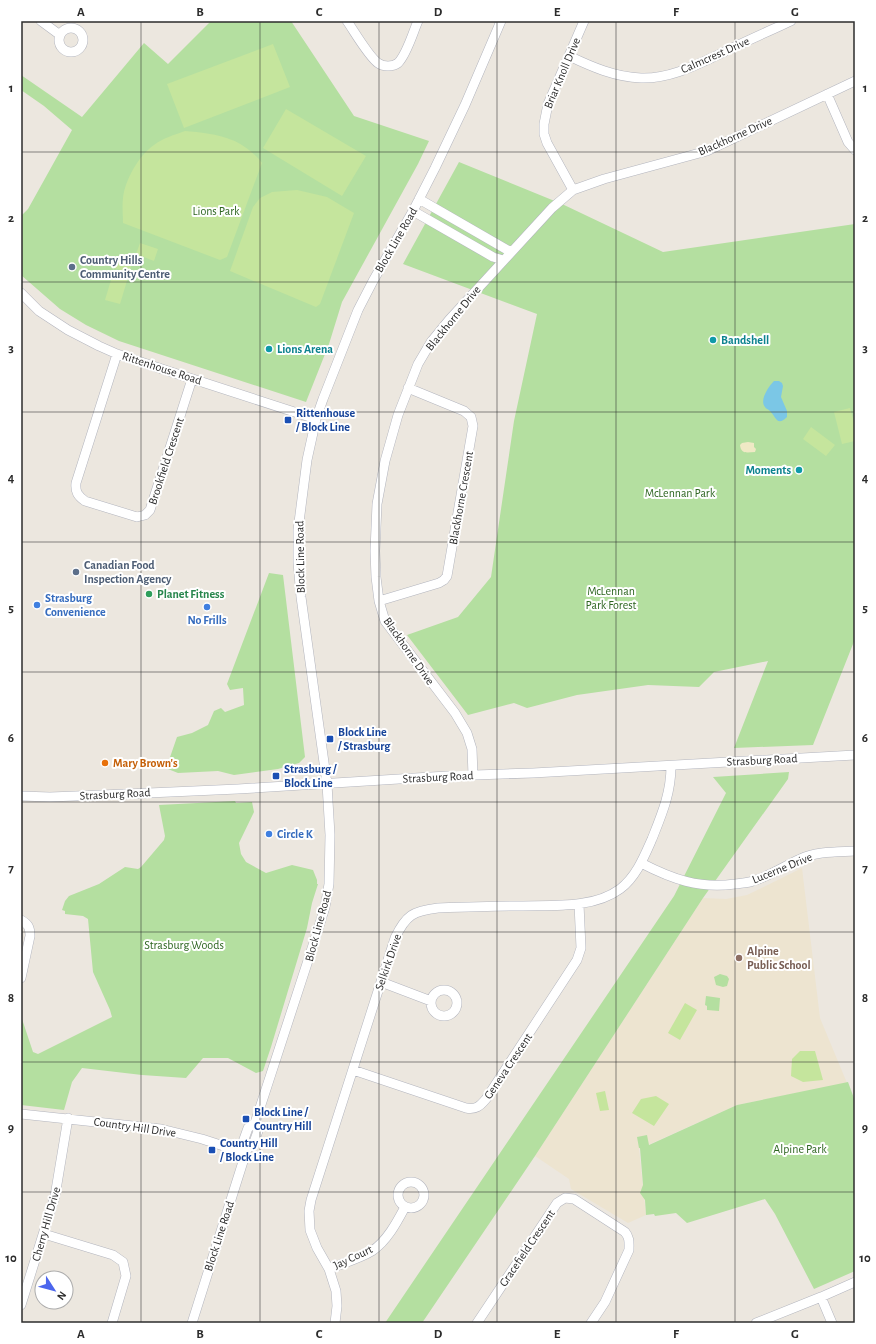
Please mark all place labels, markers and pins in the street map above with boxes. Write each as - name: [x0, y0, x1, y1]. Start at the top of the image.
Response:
- place label: Country Hills Community Centre: [80, 254, 170, 281]
- marker: Country Hills Community Centre: [67, 262, 77, 272]
- place label: Bandshell: [721, 334, 769, 346]
- marker: Bandshell: [708, 335, 718, 345]
- place label: Lions Arena: [277, 343, 333, 355]
- marker: Lions Arena: [264, 344, 274, 354]
- place label: Rittenhouse / Block Line: [295, 407, 355, 433]
- marker: Rittenhouse / Block Line: [283, 415, 293, 425]
- place label: Moments: [745, 464, 791, 476]
- marker: Moments: [794, 465, 804, 475]
- place label: Canadian Food Inspection Agency: [84, 559, 172, 586]
- marker: Canadian Food Inspection Agency: [71, 567, 81, 577]
- place label: Planet Fitness: [157, 588, 225, 600]
- marker: Planet Fitness: [144, 589, 154, 599]
- place label: Strasburg Convenience: [45, 592, 106, 618]
- marker: Strasburg Convenience: [32, 600, 42, 610]
- marker: No Frills: [202, 602, 212, 612]
- place label: No Frills: [187, 614, 227, 626]
- place label: Block Line / Strasburg: [337, 726, 391, 752]
- marker: Block Line / Strasburg: [325, 734, 335, 744]
- place label: Mary Brown's: [113, 757, 178, 770]
- marker: Mary Brown's: [100, 758, 110, 768]
- place label: Strasburg / Block Line: [284, 763, 337, 789]
- marker: Strasburg / Block Line: [271, 771, 281, 781]
- place label: Circle K: [277, 828, 314, 840]
- marker: Circle K: [264, 829, 274, 839]
- place label: Alpine Public School: [747, 945, 811, 971]
- marker: Alpine Public School: [734, 953, 744, 963]
- place label: Block Line / Country Hill: [254, 1106, 312, 1133]
- marker: Block Line / Country Hill: [241, 1114, 251, 1124]
- place label: Country Hill / Block Line: [219, 1137, 278, 1163]
- marker: Country Hill / Block Line: [207, 1145, 217, 1155]

